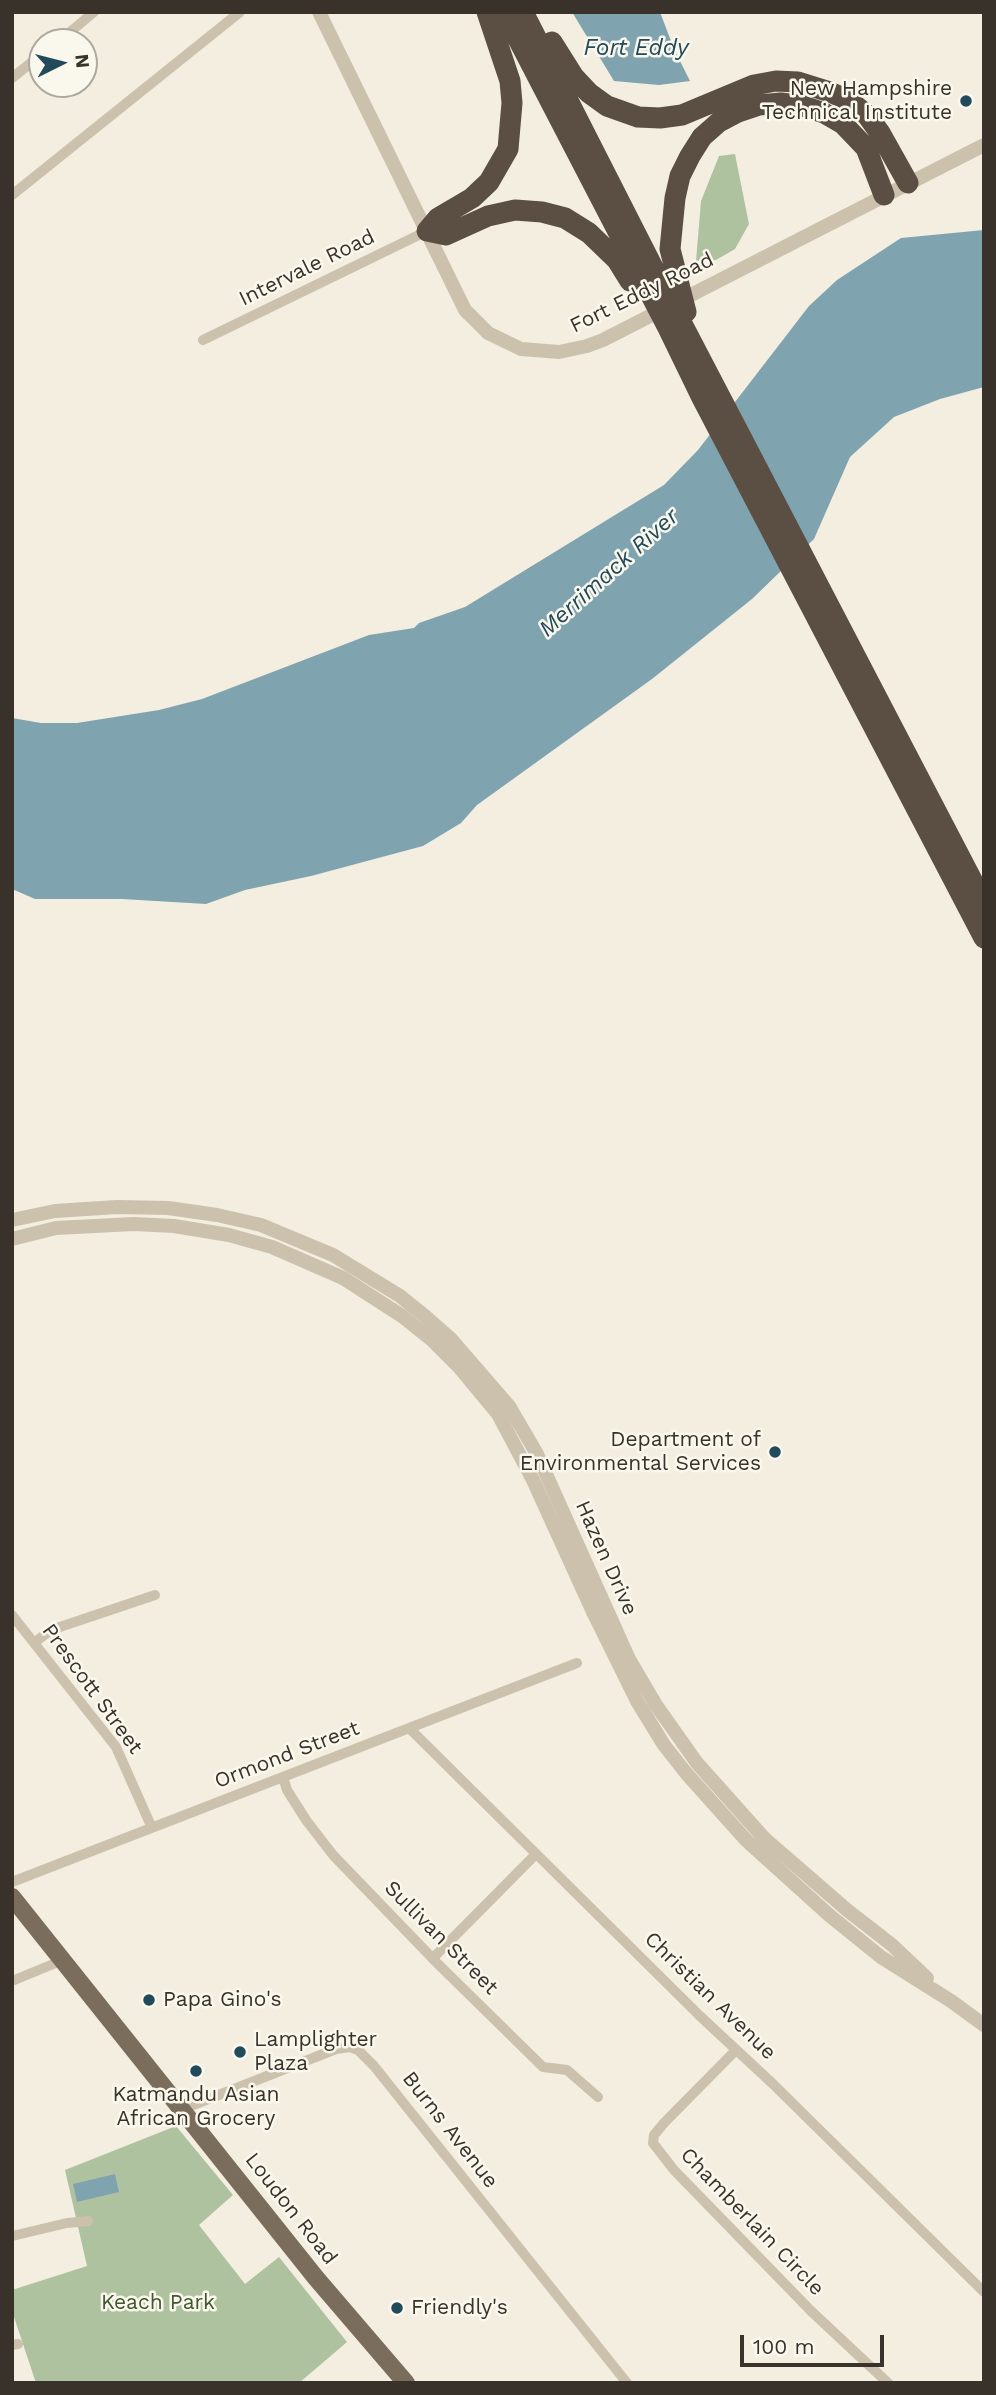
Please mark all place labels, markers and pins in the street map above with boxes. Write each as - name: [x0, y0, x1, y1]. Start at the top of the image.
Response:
- place label: New Hampshire Technical Institute: [762, 76, 952, 126]
- marker: New Hampshire Technical Institute: [958, 93, 974, 109]
- place label: Department of Environmental Services: [520, 1427, 761, 1477]
- marker: Department of Environmental Services: [767, 1444, 783, 1460]
- place label: Papa Gino's: [163, 1987, 282, 2013]
- marker: Papa Gino's: [141, 1992, 157, 2008]
- place label: Lamplighter Plaza: [254, 2027, 377, 2077]
- marker: Lamplighter Plaza: [232, 2044, 248, 2060]
- marker: Katmandu Asian African Grocery: [188, 2063, 204, 2079]
- place label: Katmandu Asian African Grocery: [112, 2082, 280, 2132]
- place label: Friendly's: [411, 2295, 508, 2321]
- marker: Friendly's: [389, 2300, 405, 2316]

